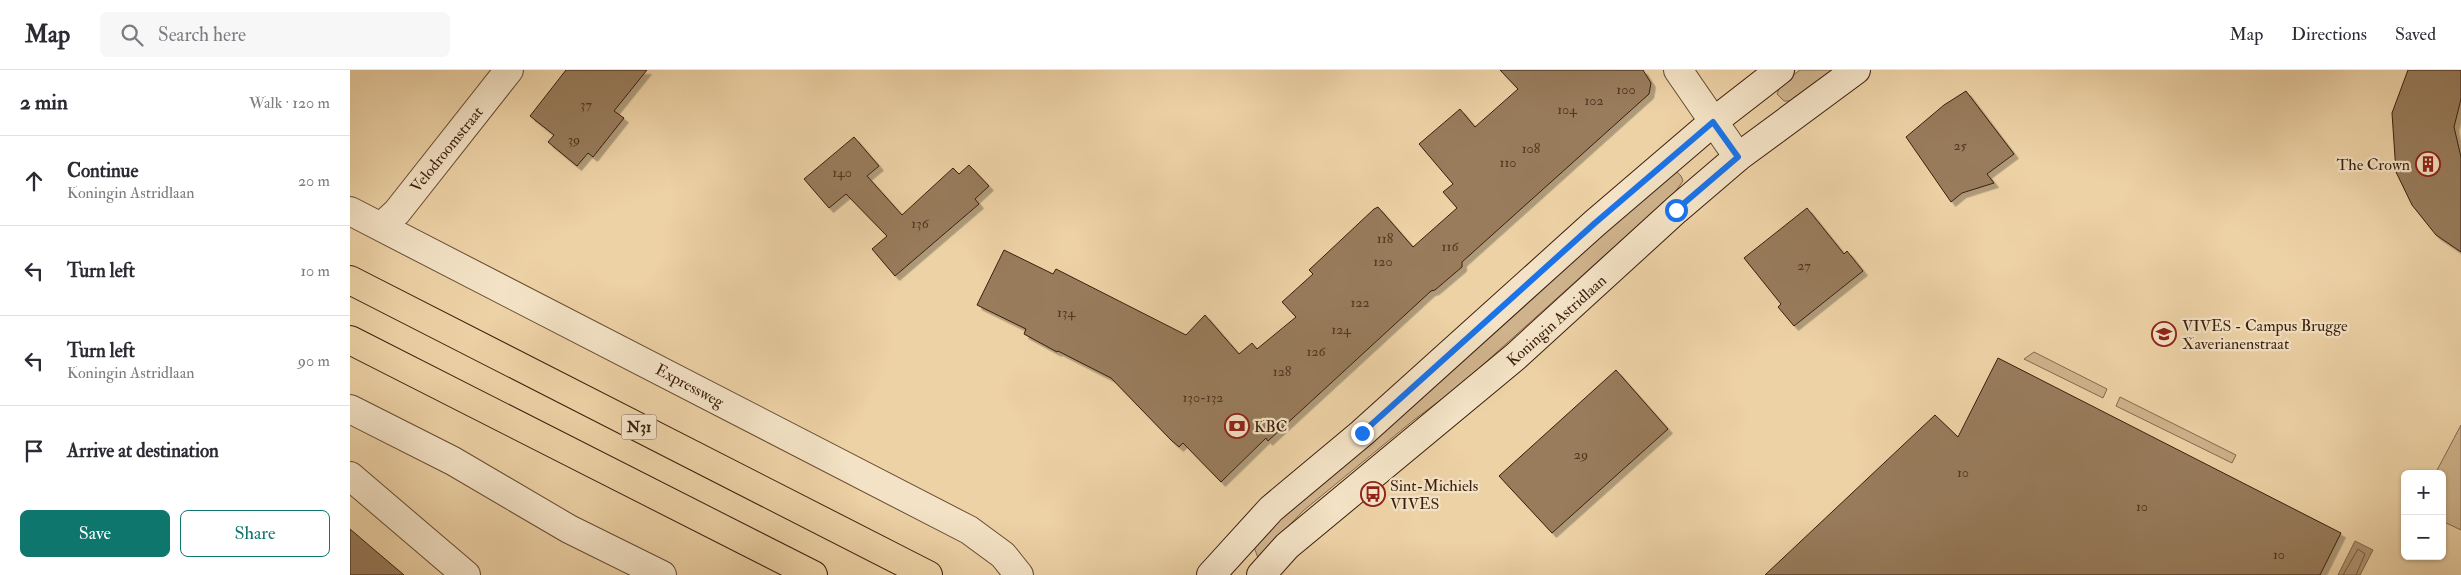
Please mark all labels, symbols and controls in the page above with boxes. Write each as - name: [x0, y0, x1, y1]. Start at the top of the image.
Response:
- search box: [100, 12, 450, 57]
- text: Map: [25, 19, 70, 50]
- icon: search: [118, 21, 146, 49]
- text: Search here: [158, 23, 246, 47]
- text: Map: [2230, 23, 2263, 46]
- text: Directions: [2291, 23, 2367, 46]
- text: Saved: [2395, 23, 2436, 46]
- house number: 100: [1616, 81, 1636, 98]
- text: 2 min: [20, 89, 68, 116]
- house number: 102: [1584, 92, 1604, 109]
- text: Walk · 120 m: [249, 93, 330, 113]
- house number: 37: [580, 96, 592, 113]
- house number: 104: [1557, 101, 1578, 118]
- street label: Velodroomstraat: [406, 103, 488, 197]
- house number: 39: [568, 131, 580, 148]
- house number: 25: [1953, 137, 1967, 154]
- house number: 108: [1522, 140, 1541, 157]
- building icon: The Crown: [2415, 151, 2441, 177]
- house number: 110: [1499, 154, 1517, 171]
- place label: The Crown: [2336, 155, 2410, 175]
- text: Continue: [67, 159, 138, 183]
- house number: 140: [832, 164, 852, 181]
- icon: ahead: [20, 167, 48, 195]
- text: 20 m: [298, 171, 330, 191]
- text: Koningin Astridlaan: [67, 183, 194, 203]
- route start: [1665, 199, 1688, 222]
- house number: 136: [911, 215, 930, 232]
- house number: 118: [1377, 230, 1394, 247]
- house number: 116: [1442, 238, 1459, 255]
- house number: 120: [1373, 253, 1393, 270]
- icon: left: [20, 257, 48, 285]
- house number: 27: [1797, 257, 1811, 274]
- text: Turn left: [67, 259, 135, 283]
- text: 10 m: [300, 261, 330, 281]
- street label: Koningin Astridlaan: [1503, 271, 1611, 371]
- house number: 122: [1350, 294, 1370, 311]
- house number: 134: [1057, 304, 1076, 321]
- place label: VIVES - Campus Brugge Xaverianenstraat: [2182, 316, 2348, 354]
- house number: 124: [1331, 321, 1352, 338]
- school or university icon: VIVES - Campus Brugge Xaverianenstraat: [2151, 321, 2177, 347]
- text: Turn left: [67, 339, 135, 363]
- house number: 126: [1306, 343, 1327, 360]
- icon: left: [20, 347, 48, 375]
- text: 90 m: [298, 351, 330, 371]
- street label: Expressweg: [651, 360, 728, 414]
- text: Koningin Astridlaan: [67, 363, 194, 383]
- house number: 128: [1273, 363, 1292, 380]
- house number: 130-132: [1183, 389, 1223, 406]
- bank icon: KBC: [1224, 413, 1250, 439]
- road number: N31: [622, 414, 656, 440]
- place label: KBC: [1254, 417, 1287, 437]
- route end: [1351, 422, 1374, 445]
- icon: arrive: [20, 437, 48, 465]
- text: Arrive at destination: [67, 439, 219, 463]
- house number: 29: [1574, 446, 1588, 463]
- house number: 10: [1957, 464, 1969, 481]
- map controls: [2401, 470, 2446, 560]
- button: +: [2401, 470, 2446, 515]
- place label: Sint-Michiels VIVES: [1390, 476, 1478, 514]
- bus stop icon: Sint-Michiels VIVES: [1360, 481, 1386, 507]
- house number: 10: [2136, 498, 2148, 515]
- button: Save: [20, 510, 170, 557]
- button: Share: [180, 510, 330, 557]
- button: −: [2401, 515, 2446, 560]
- house number: 10: [2273, 546, 2285, 563]

